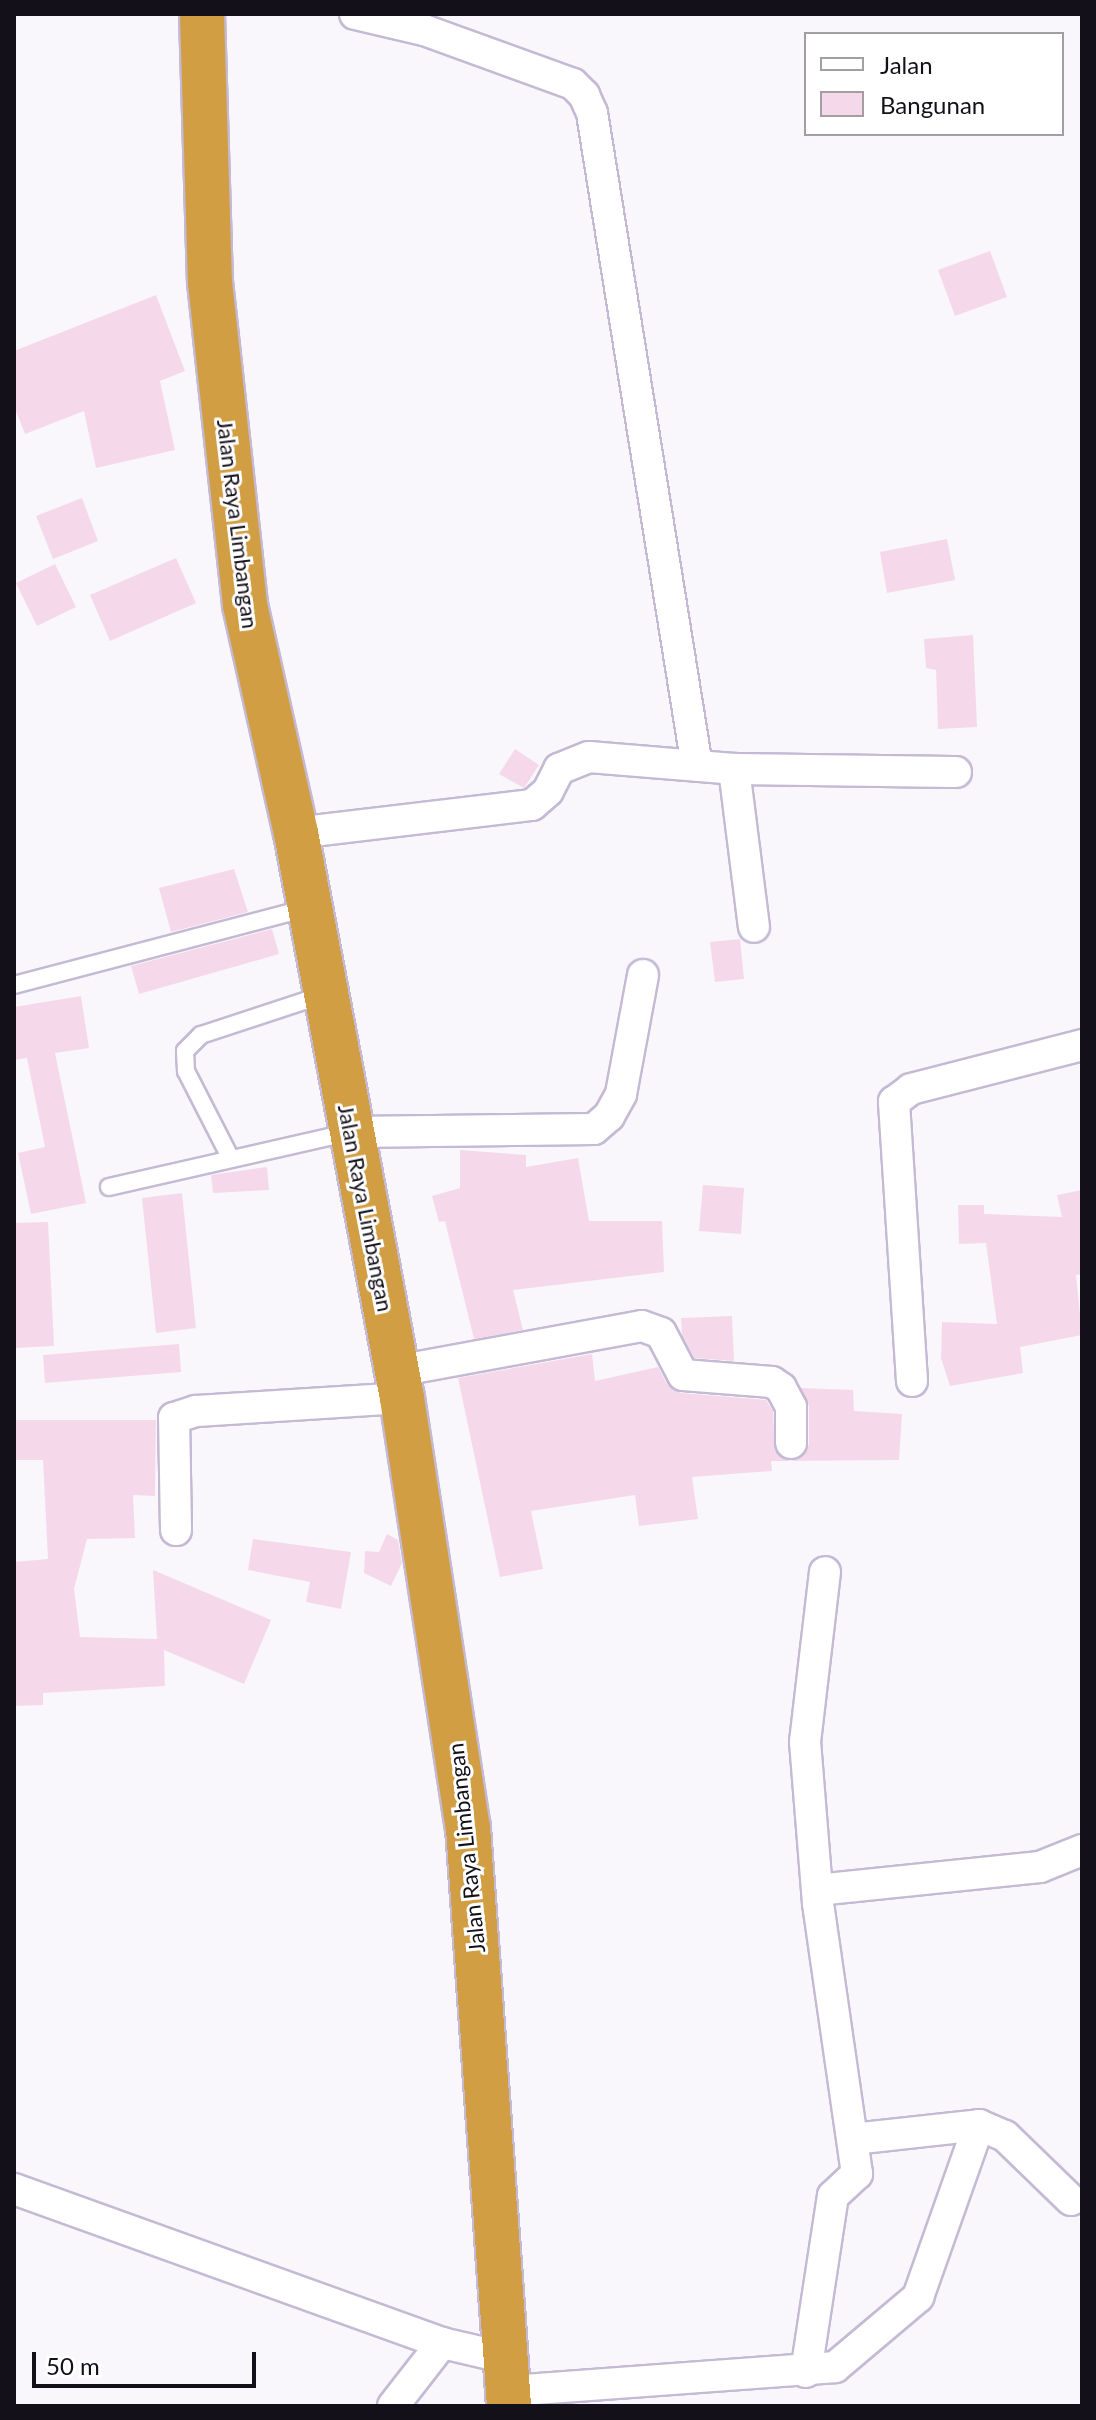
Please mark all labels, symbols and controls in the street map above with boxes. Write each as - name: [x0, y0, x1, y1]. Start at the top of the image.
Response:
- legend: [804, 32, 1064, 136]
- text: Jalan: [880, 50, 933, 79]
- text: Bangunan: [880, 90, 985, 119]
- street label: Jalan Raya Limbangan: [212, 418, 264, 630]
- street label: Jalan Raya Limbangan: [333, 1102, 399, 1314]
- street label: Jalan Raya Limbangan: [442, 1742, 490, 1954]
- scale bar: [36, 2336, 260, 2386]
- text: 50 m: [46, 2351, 100, 2380]

